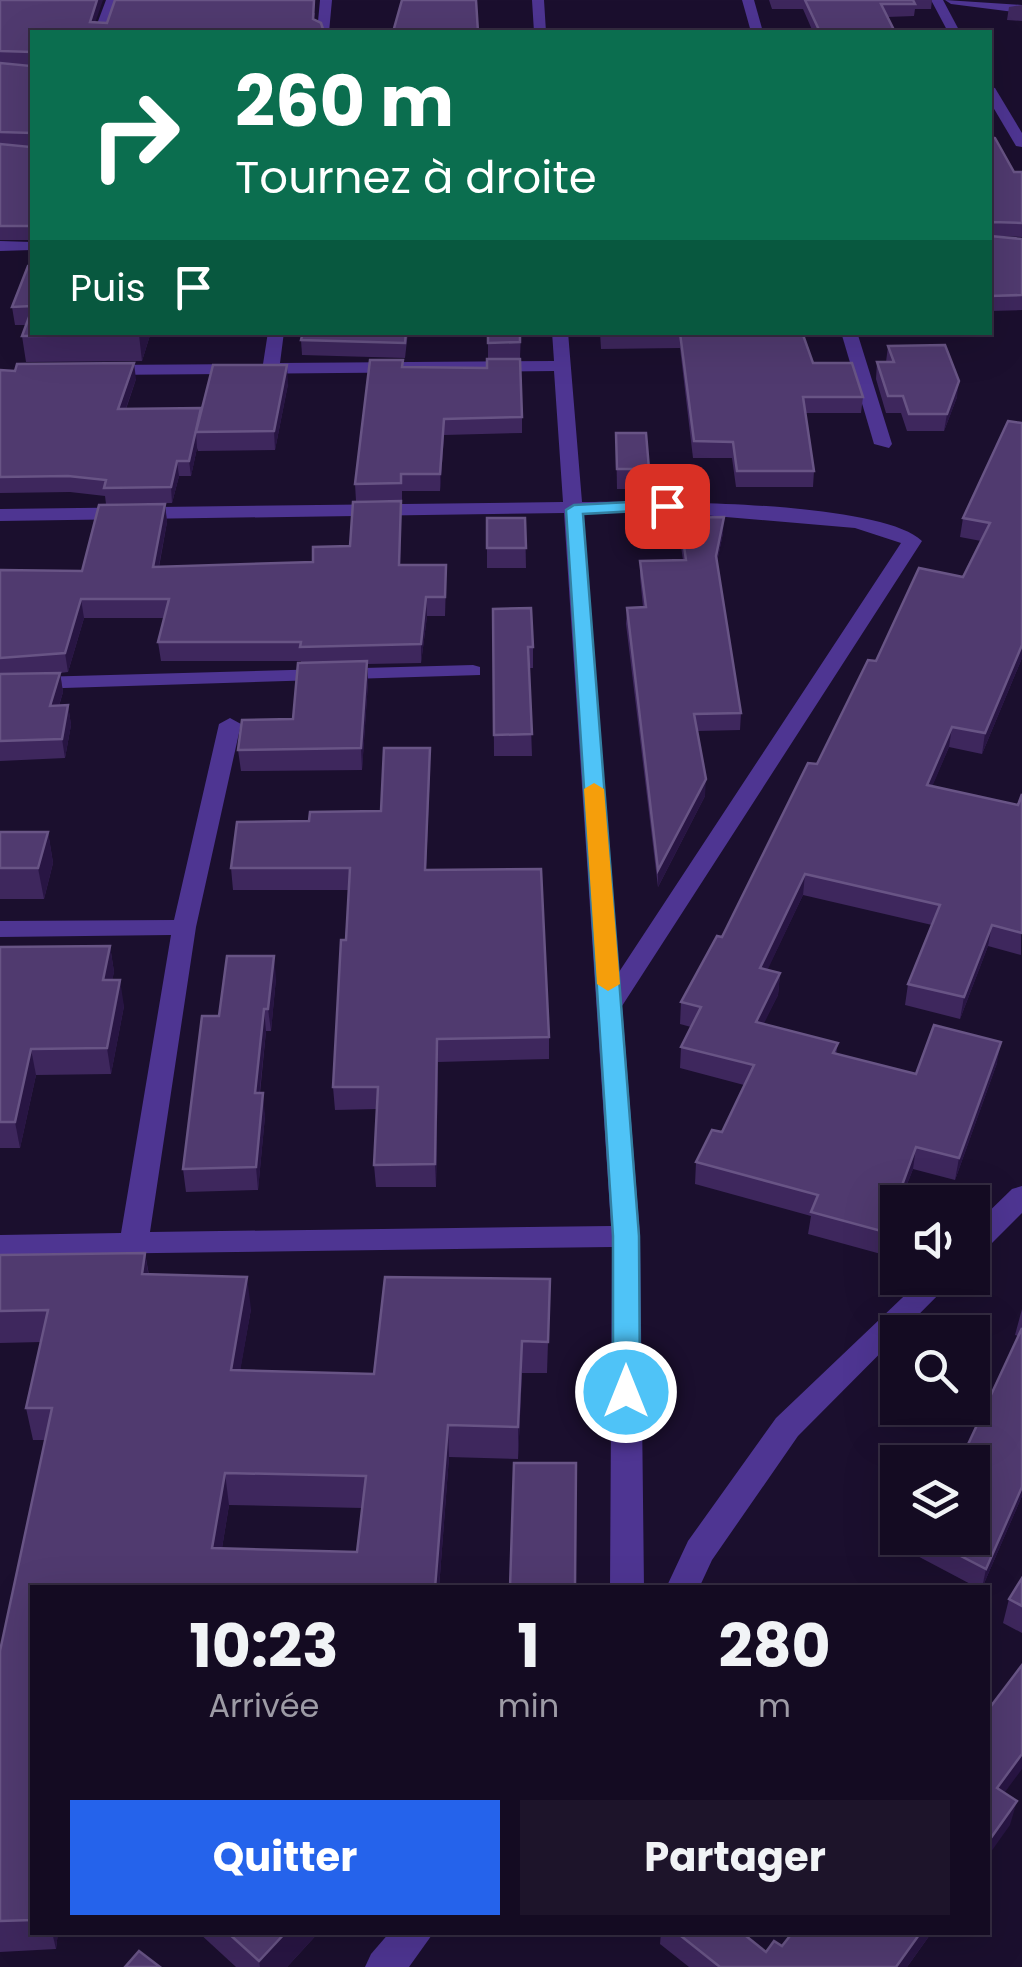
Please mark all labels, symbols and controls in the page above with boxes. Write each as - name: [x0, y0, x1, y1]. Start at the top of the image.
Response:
- text: 260 m: [235, 52, 454, 151]
- icon: right: [70, 70, 200, 200]
- text: Tournez à droite: [235, 146, 597, 209]
- icon: arrive: [166, 260, 221, 315]
- text: Puis: [70, 261, 146, 314]
- pin: [625, 464, 710, 549]
- icon: arrive: [640, 479, 695, 534]
- map controls: [880, 1185, 990, 1555]
- button: sound: [880, 1185, 990, 1295]
- button: search: [880, 1315, 990, 1425]
- position arrow: [574, 1340, 678, 1444]
- button: layers: [880, 1445, 990, 1555]
- text: 10:23: [189, 1604, 339, 1688]
- text: 1: [517, 1604, 540, 1688]
- text: 280: [718, 1604, 831, 1688]
- text: Arrivée: [208, 1683, 319, 1728]
- text: min: [498, 1683, 559, 1728]
- text: m: [758, 1683, 791, 1728]
- button: Quitter: [70, 1800, 500, 1915]
- button: Partager: [520, 1800, 950, 1915]

